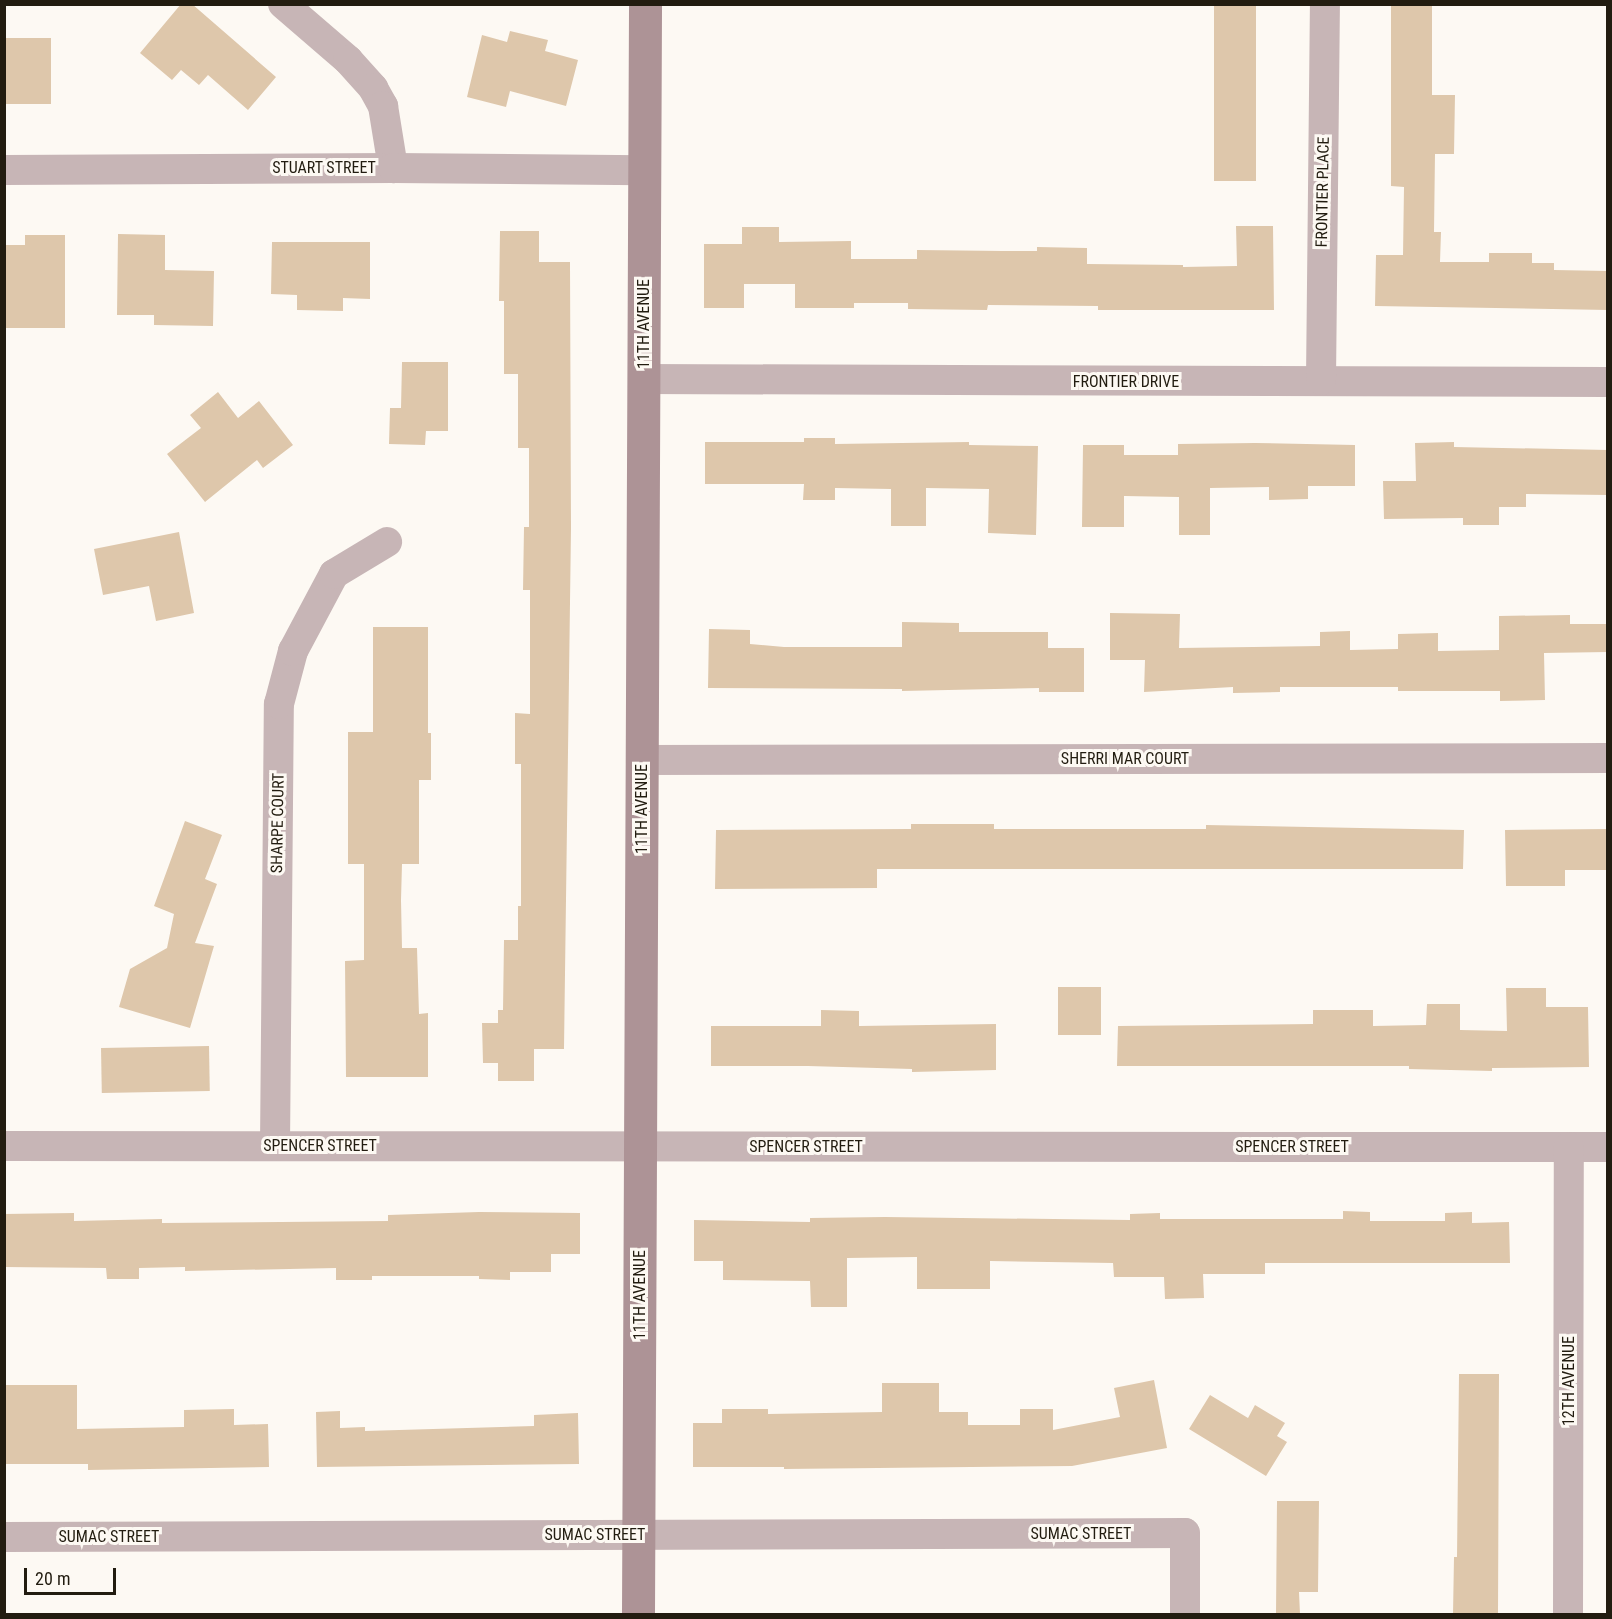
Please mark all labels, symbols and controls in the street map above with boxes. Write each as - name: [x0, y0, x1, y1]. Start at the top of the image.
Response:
- street label: FRONTIER PLACE: [1312, 136, 1334, 248]
- street label: STUART STREET: [272, 158, 376, 178]
- street label: 11TH AVENUE: [634, 279, 654, 369]
- street label: FRONTIER DRIVE: [1073, 372, 1179, 392]
- street label: SHERRI MAR COURT: [1061, 749, 1189, 769]
- street label: 11TH AVENUE: [632, 764, 652, 854]
- street label: SHARPE COURT: [268, 773, 288, 873]
- street label: SPENCER STREET: [263, 1136, 377, 1156]
- street label: SPENCER STREET: [749, 1137, 863, 1157]
- street label: SPENCER STREET: [1235, 1137, 1349, 1157]
- street label: 11TH AVENUE: [630, 1250, 650, 1340]
- street label: 12TH AVENUE: [1559, 1336, 1579, 1426]
- street label: SUMAC STREET: [1031, 1524, 1131, 1544]
- street label: SUMAC STREET: [545, 1525, 645, 1545]
- street label: SUMAC STREET: [59, 1527, 159, 1547]
- scale bar: [27, 1556, 118, 1594]
- text: 20 m: [35, 1568, 70, 1589]

